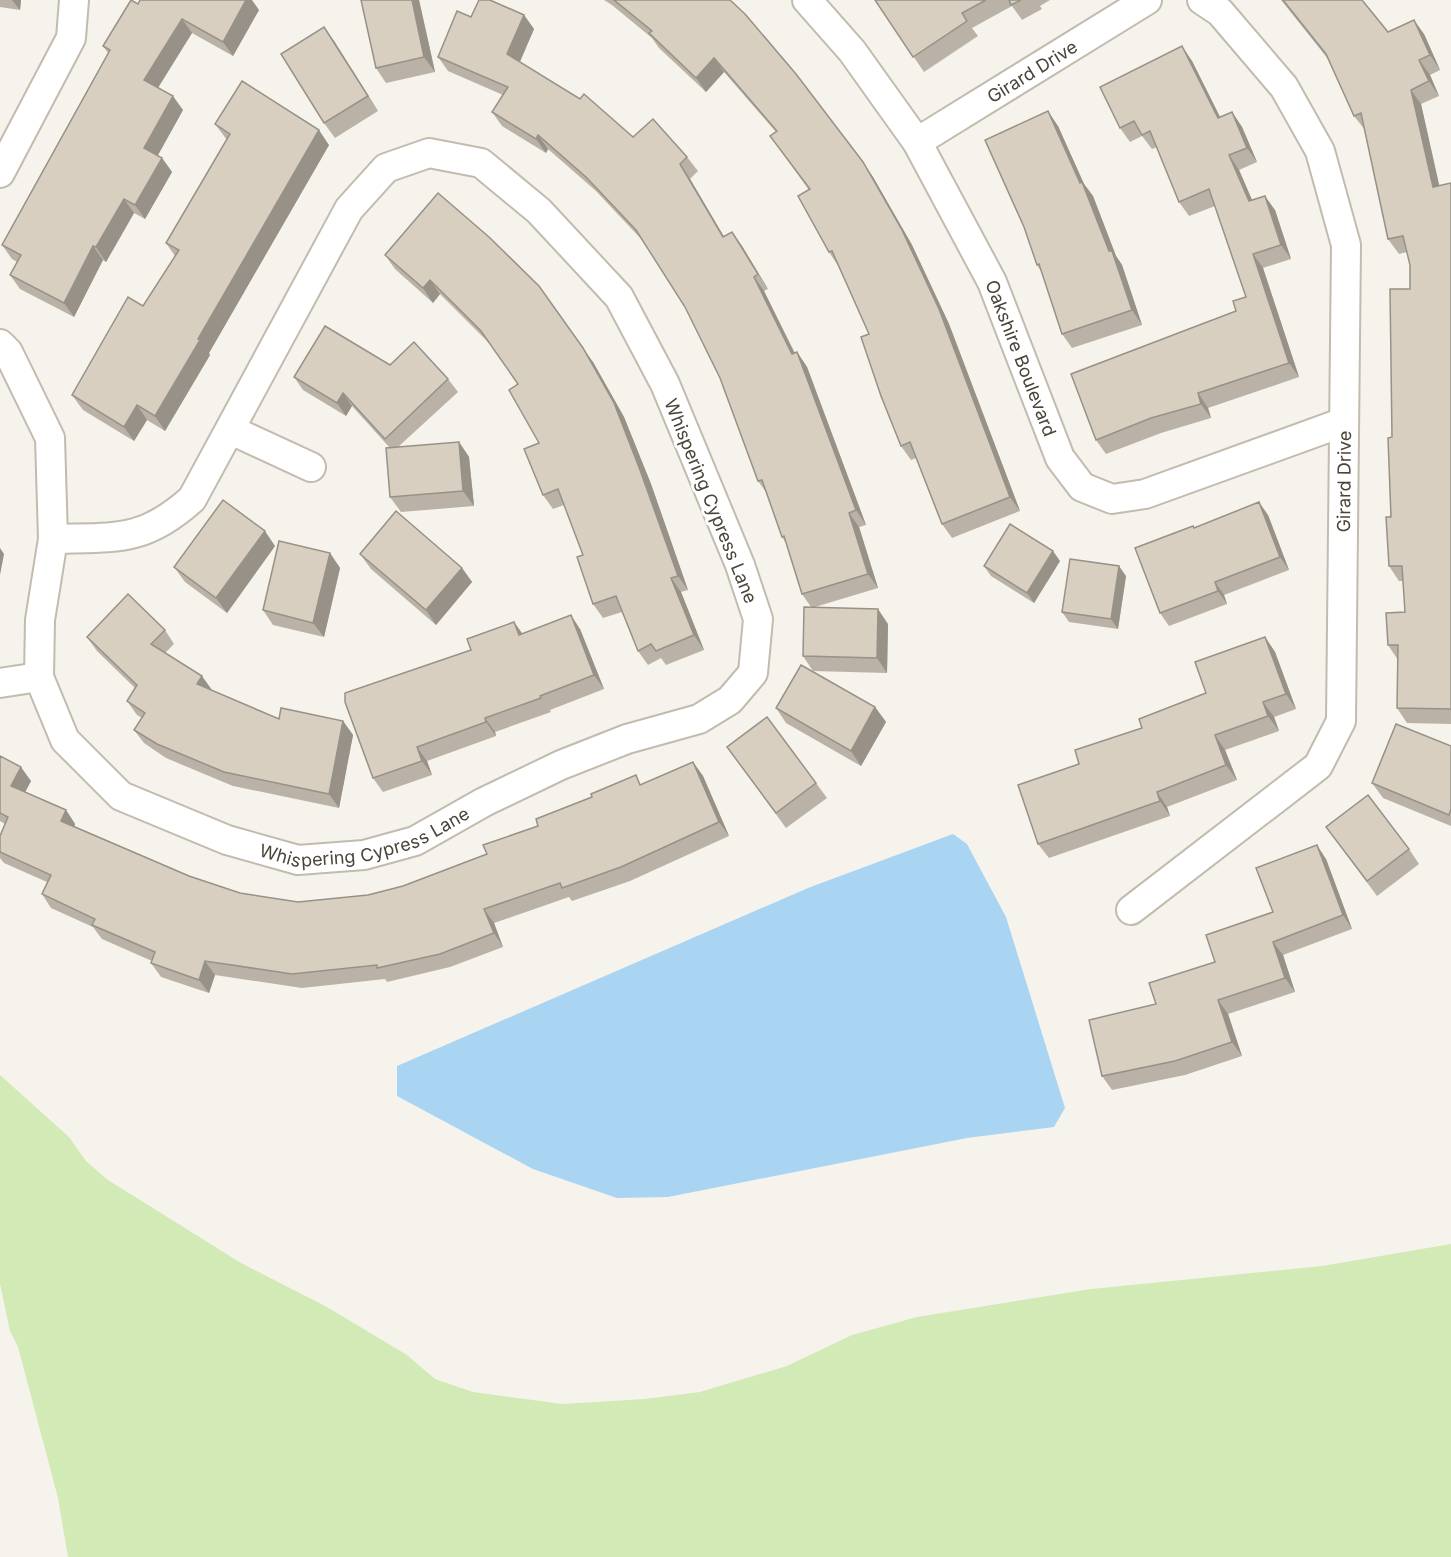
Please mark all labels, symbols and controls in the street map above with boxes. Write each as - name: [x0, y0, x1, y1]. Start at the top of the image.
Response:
- street label: Girard Drive: [983, 35, 1081, 107]
- street label: Oakshire Boulevard: [982, 277, 1061, 439]
- street label: Whispering Cypress Lane: [660, 396, 762, 606]
- street label: Girard Drive: [1332, 430, 1355, 533]
- street label: Whispering Cypress Lane: [257, 802, 473, 871]

